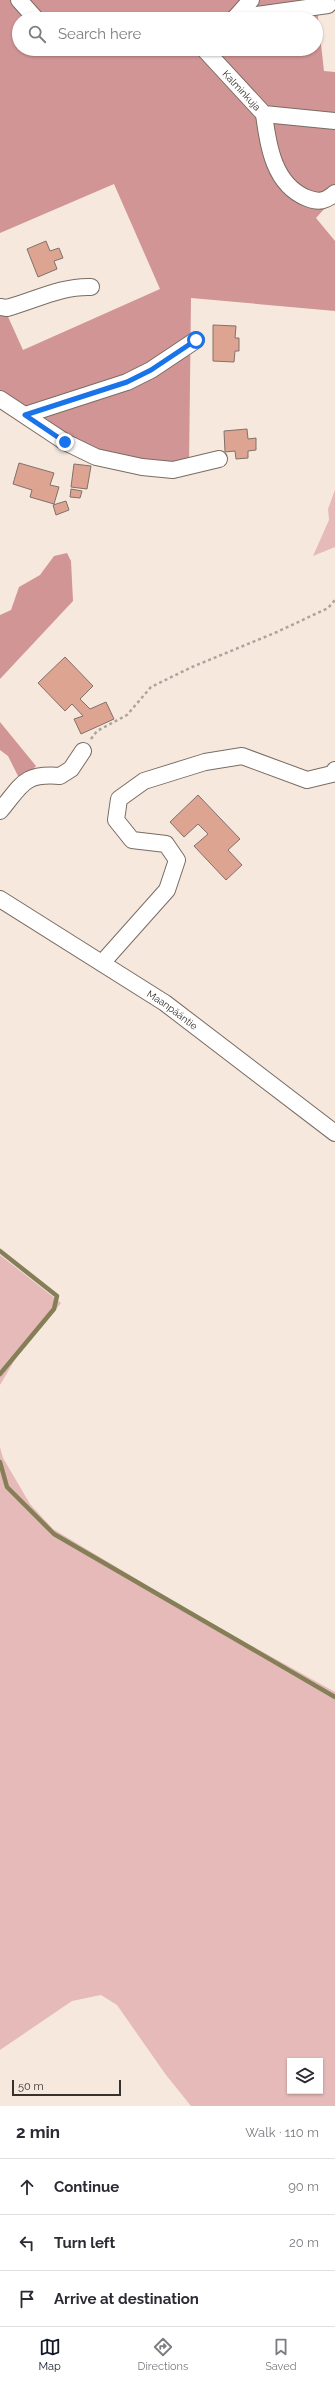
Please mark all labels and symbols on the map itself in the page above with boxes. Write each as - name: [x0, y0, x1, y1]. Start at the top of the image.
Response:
- street label: Kalminkuja: [221, 68, 263, 113]
- route start: [187, 331, 205, 349]
- route end: [56, 433, 74, 451]
- street label: Maanpääntie: [145, 988, 200, 1032]
- scale bar: [12, 2078, 121, 2097]

